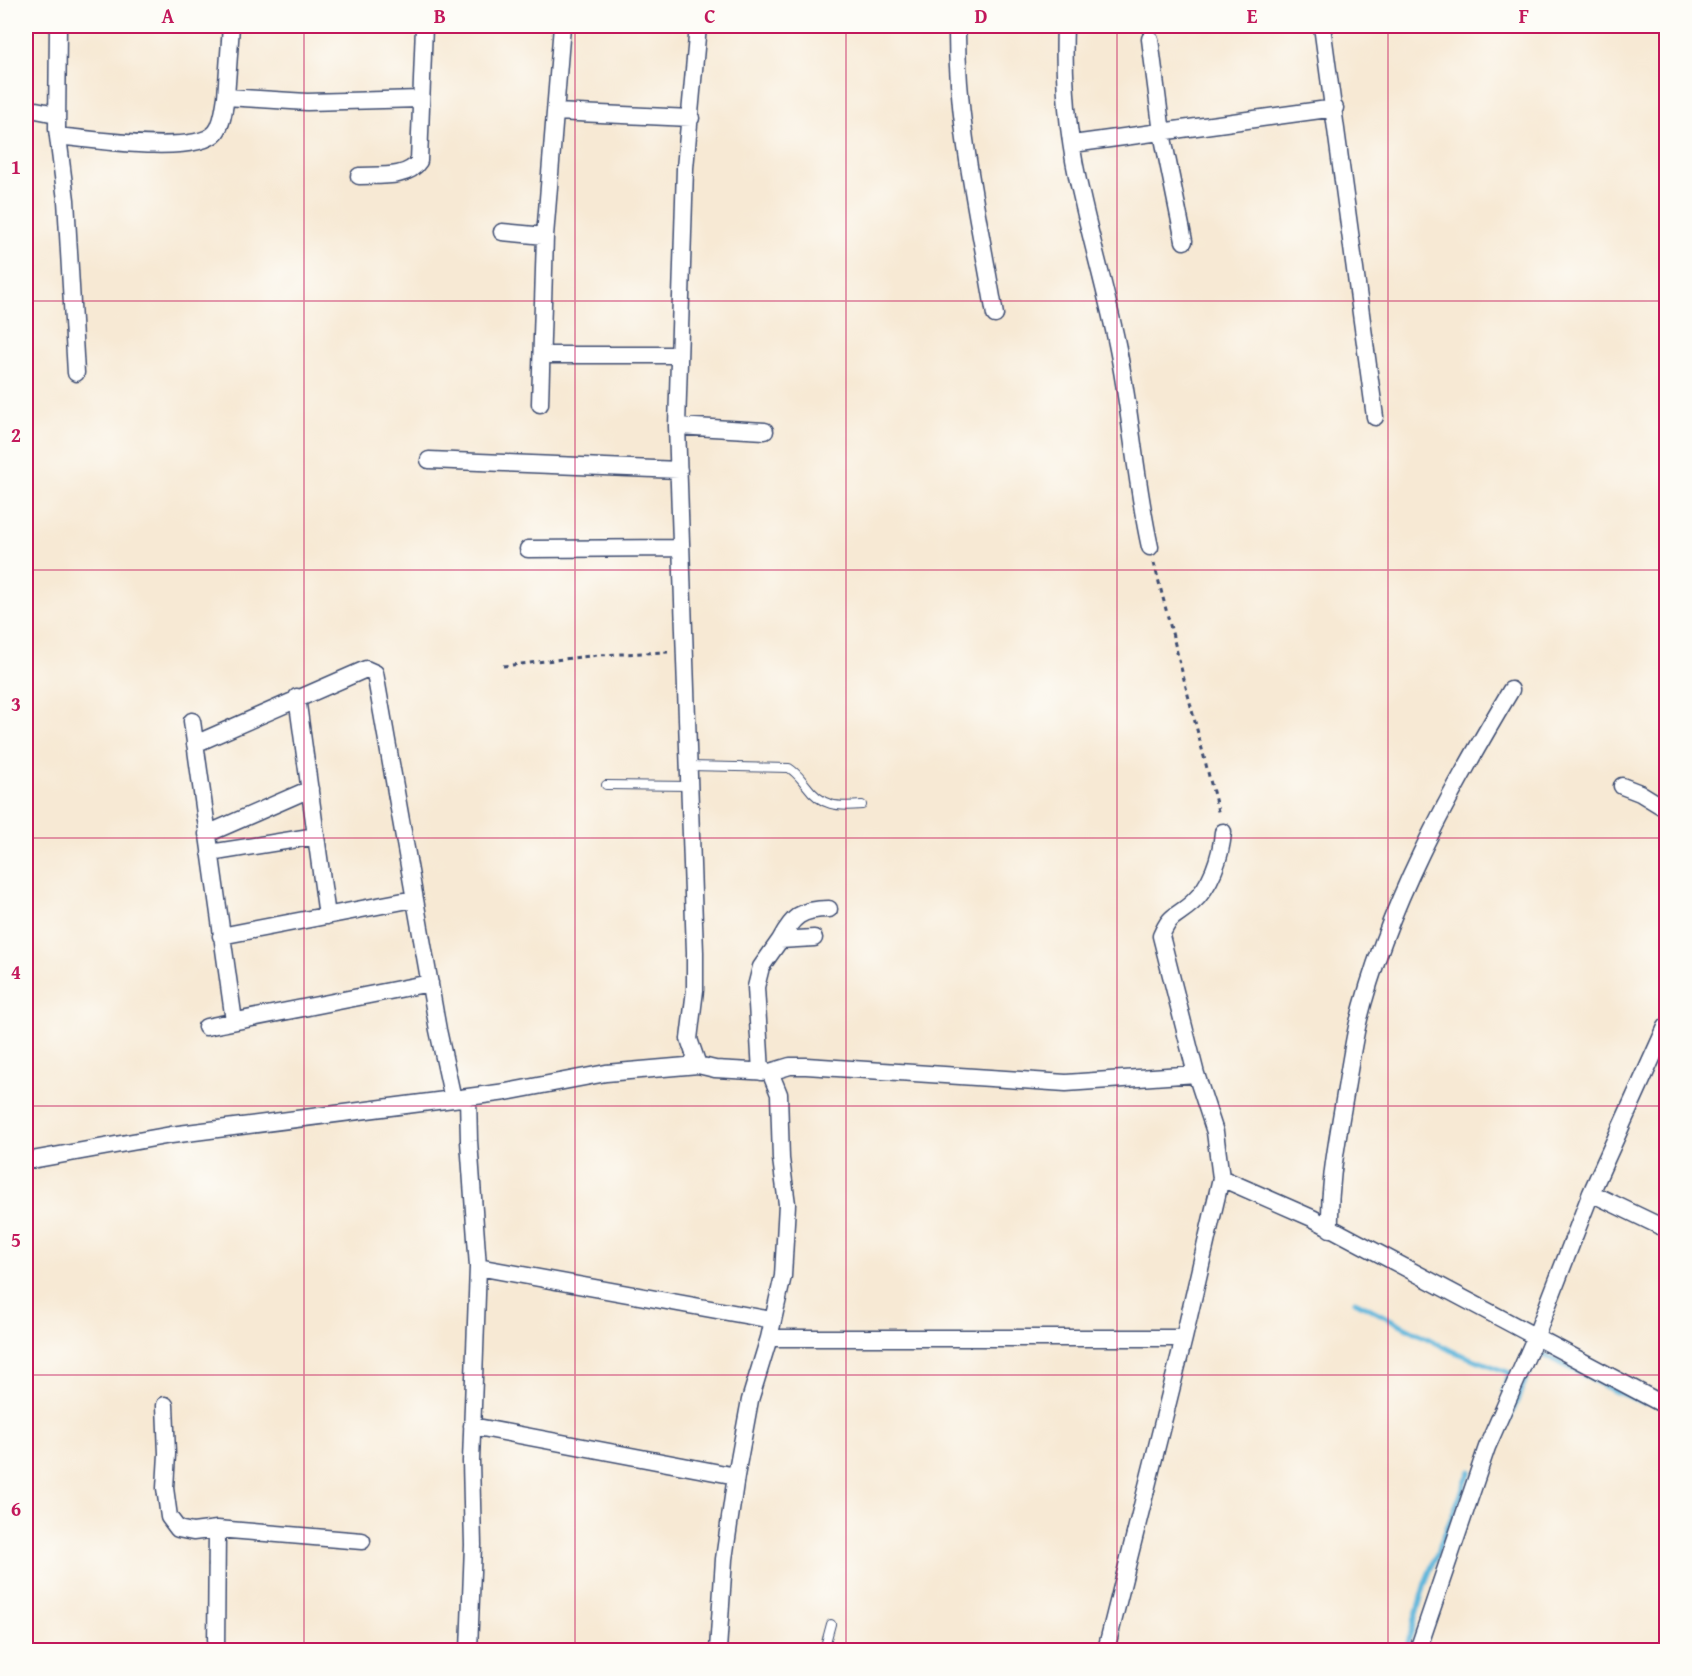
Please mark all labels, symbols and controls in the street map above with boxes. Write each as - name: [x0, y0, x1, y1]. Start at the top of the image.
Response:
- text: A: [162, 1, 175, 30]
- text: B: [434, 1, 446, 30]
- text: C: [704, 1, 716, 30]
- text: D: [974, 1, 988, 30]
- text: E: [1247, 1, 1258, 30]
- text: F: [1519, 1, 1529, 30]
- text: 1: [11, 152, 21, 181]
- text: 2: [11, 420, 21, 449]
- text: 3: [11, 689, 21, 718]
- text: 4: [11, 957, 21, 986]
- text: 5: [11, 1225, 21, 1254]
- text: 6: [11, 1494, 21, 1523]

